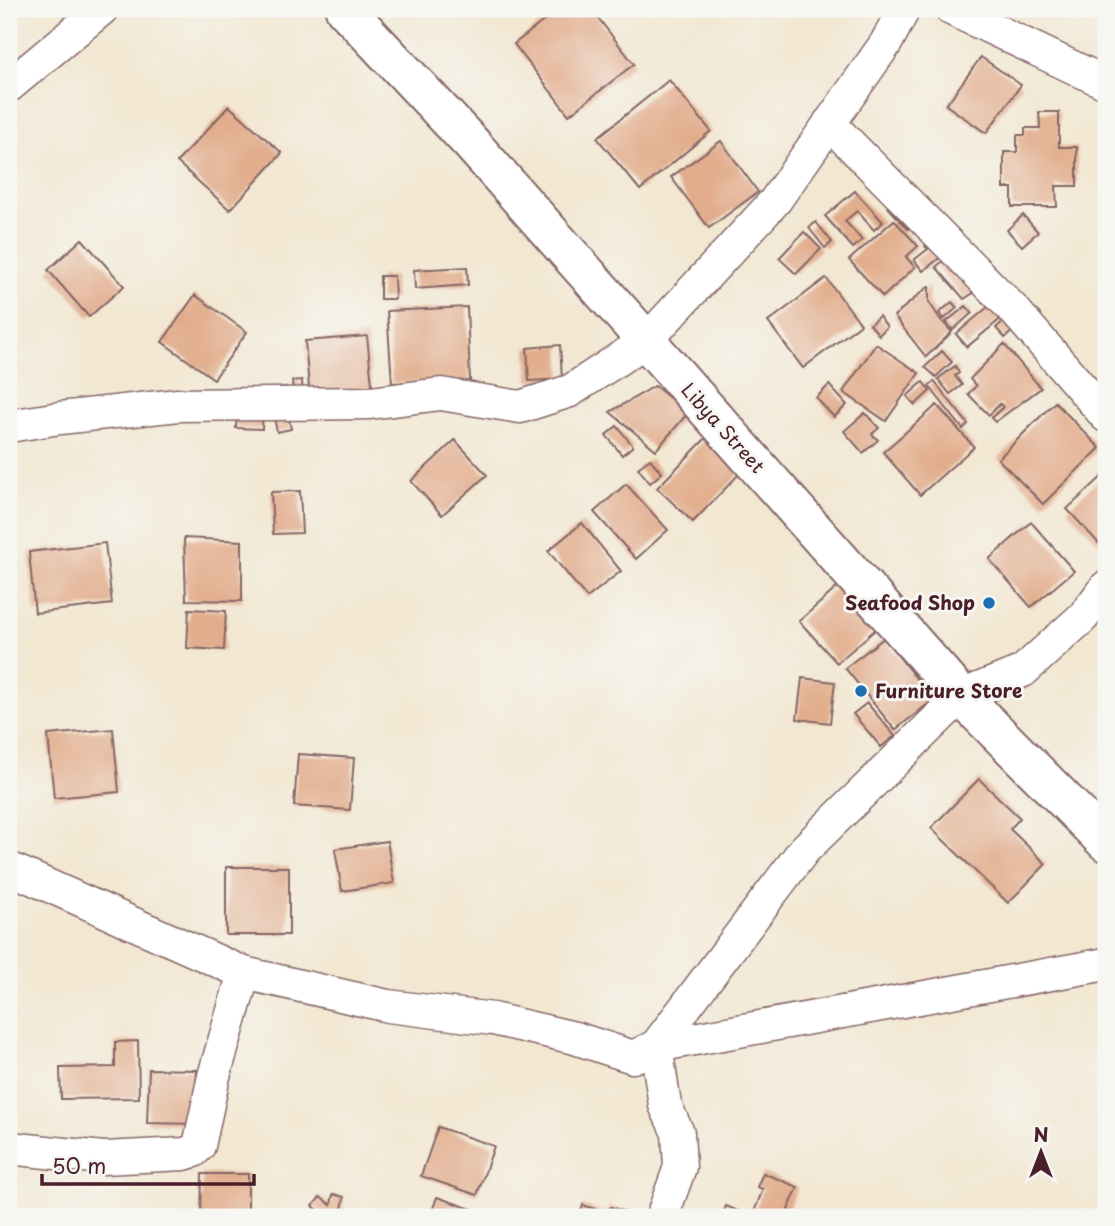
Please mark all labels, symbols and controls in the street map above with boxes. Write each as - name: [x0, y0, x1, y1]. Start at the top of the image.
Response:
- street label: Libya Street: [675, 376, 772, 479]
- place label: Seafood Shop: [845, 588, 975, 616]
- marker: Seafood Shop: [981, 595, 997, 611]
- place label: Furniture Store: [875, 676, 1022, 704]
- marker: Furniture Store: [853, 683, 869, 699]
- north arrow: [1006, 1118, 1076, 1188]
- text: N: [1033, 1120, 1049, 1148]
- scale bar: [42, 1142, 254, 1186]
- text: 50 m: [52, 1149, 106, 1181]

